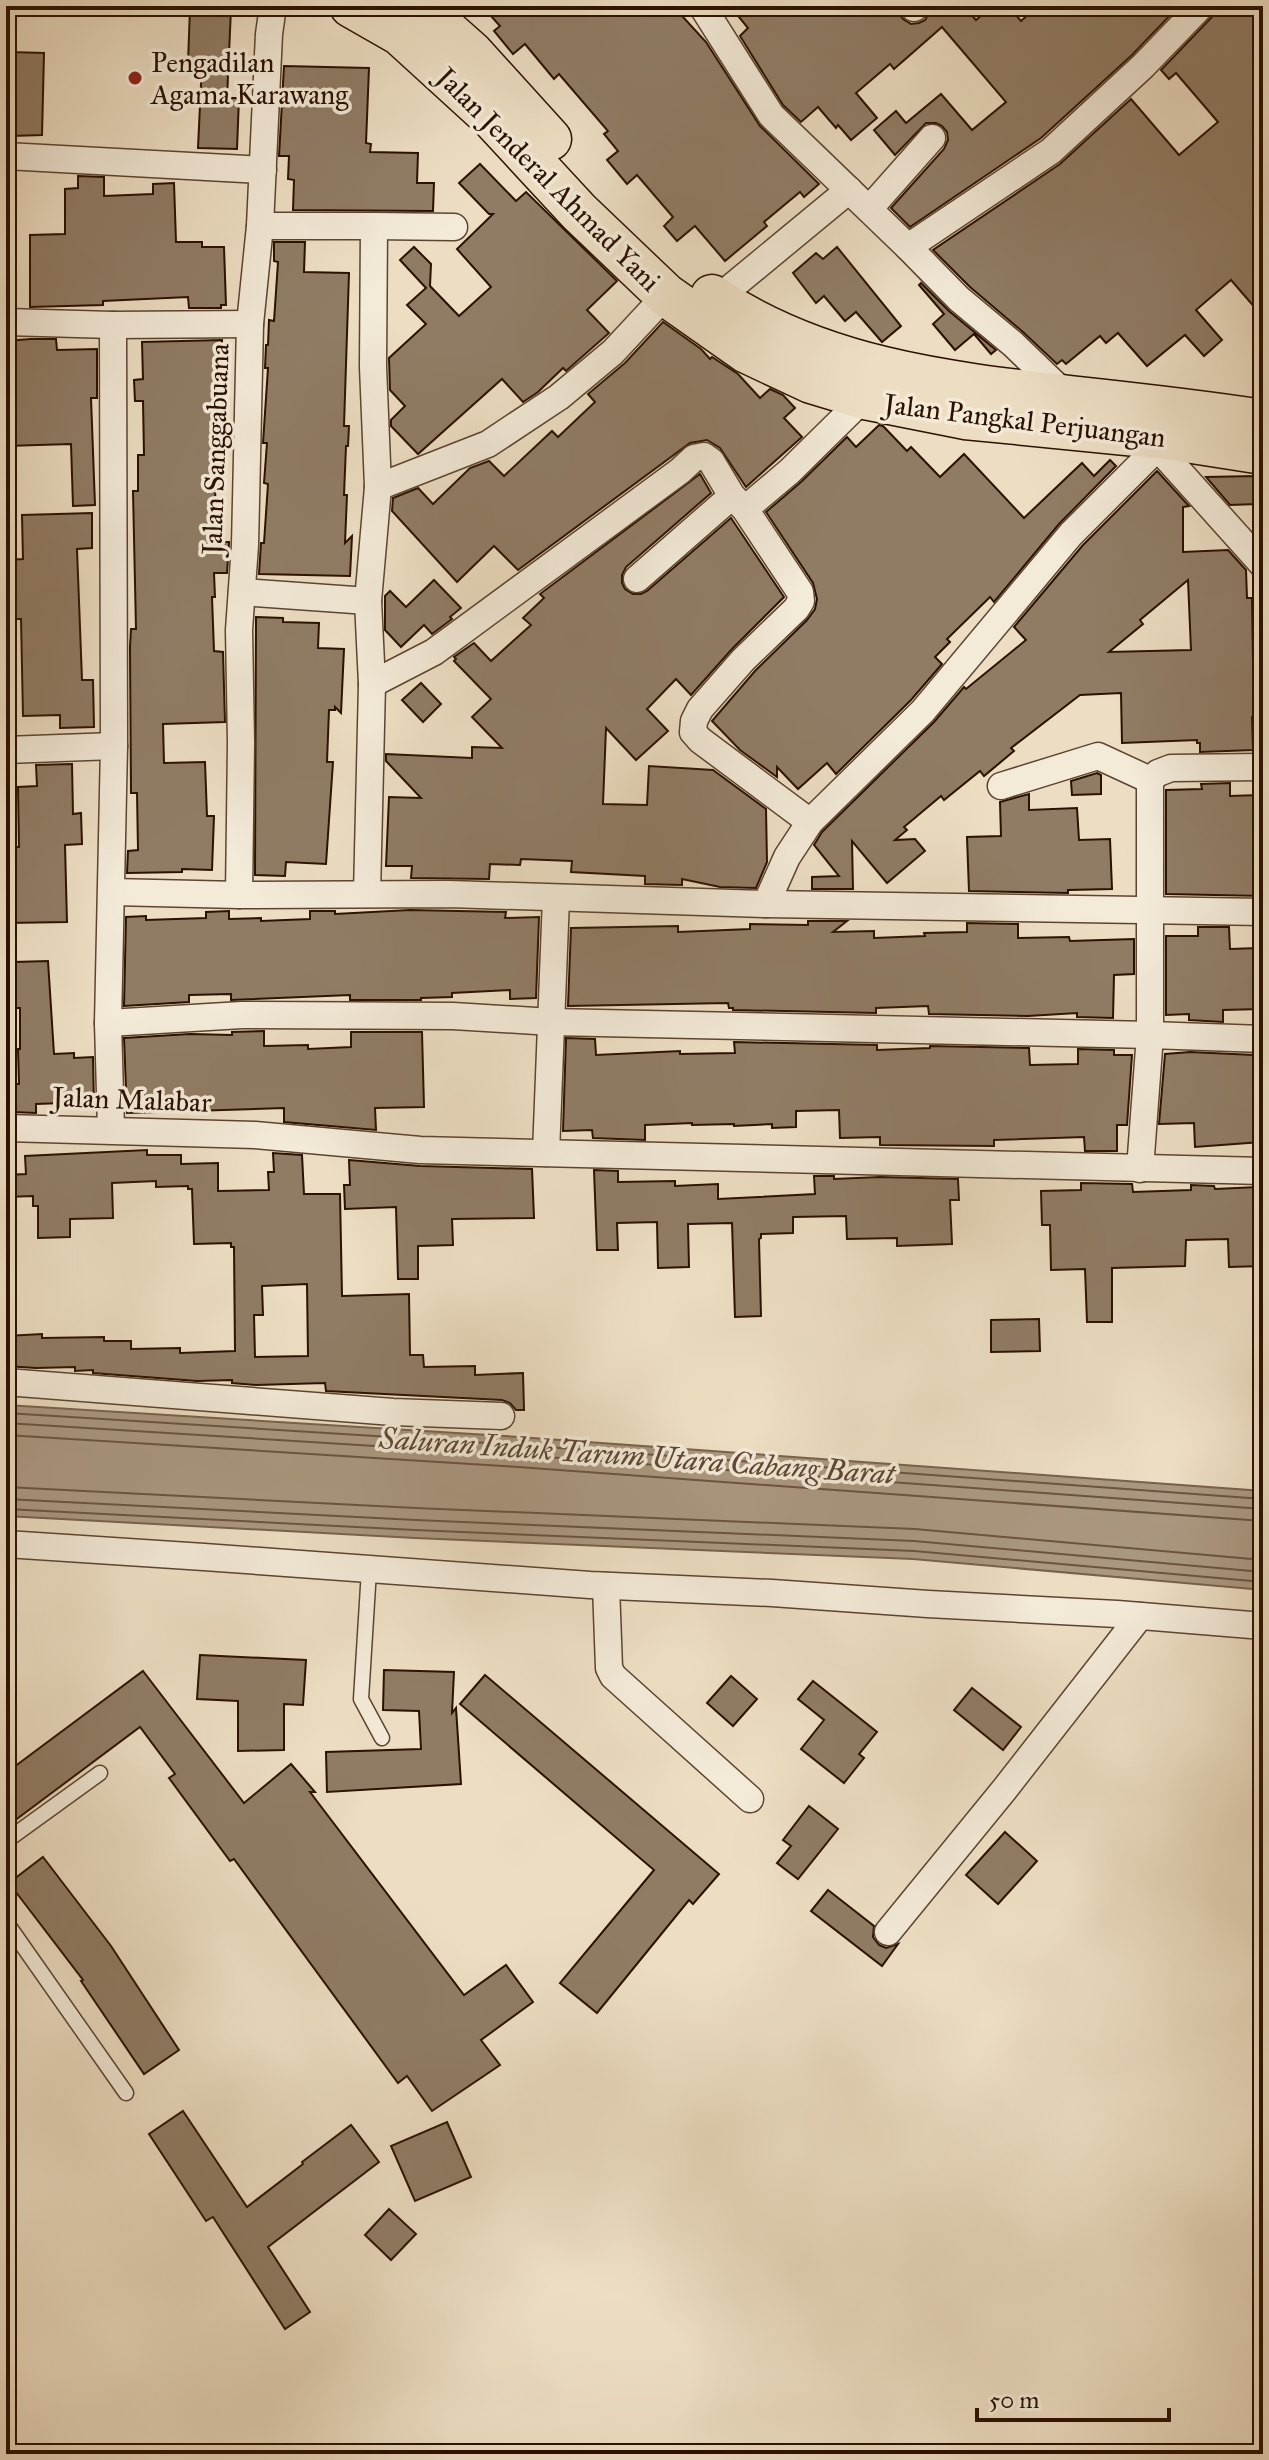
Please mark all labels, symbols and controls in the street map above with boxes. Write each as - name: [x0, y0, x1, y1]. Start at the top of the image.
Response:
- place label: Pengadilan Agama Karawang: [150, 45, 349, 112]
- street label: Jalan Jenderal Ahmad Yani: [427, 58, 668, 299]
- marker: Pengadilan Agama Karawang: [126, 69, 144, 87]
- street label: Jalan Sanggabuana: [194, 343, 237, 558]
- street label: Jalan Pangkal Perjuangan: [879, 385, 1168, 455]
- street label: Jalan Malabar: [49, 1079, 213, 1120]
- water label: Saluran Induk Tarum Utara Cabang Barat: [377, 1420, 898, 1492]
- scale bar: [977, 2372, 1169, 2422]
- text: 50 m: [989, 2385, 1039, 2415]

